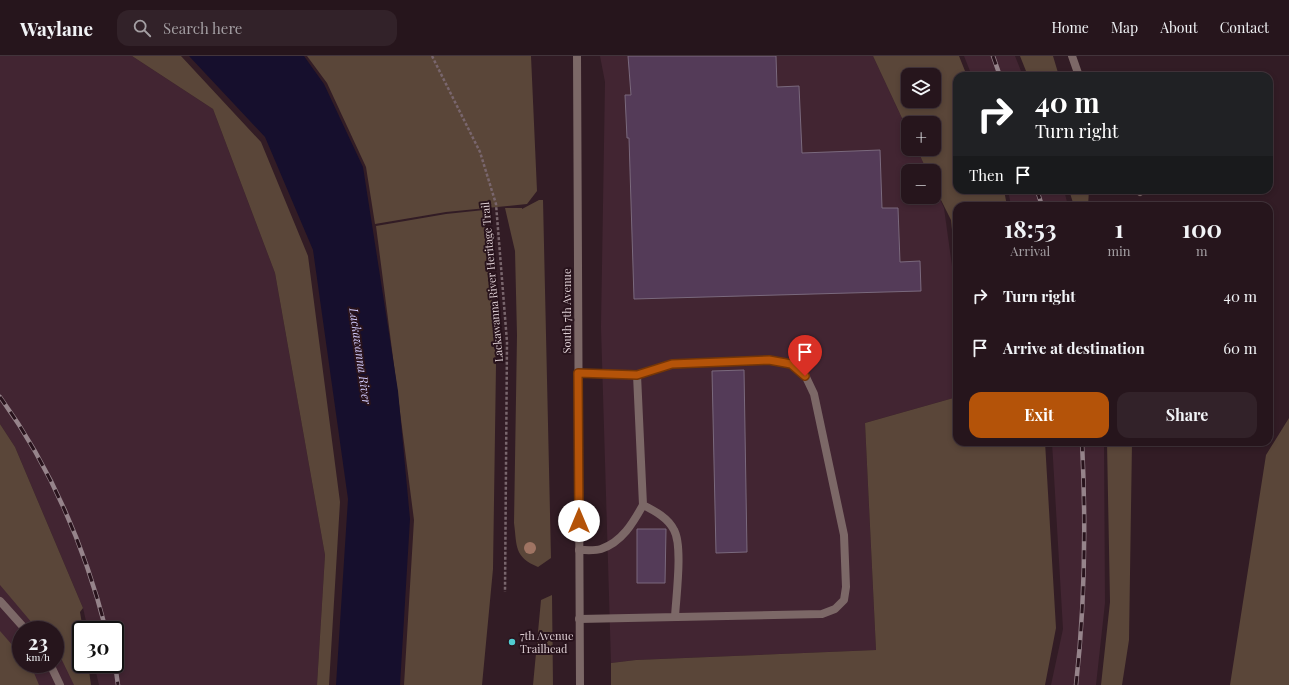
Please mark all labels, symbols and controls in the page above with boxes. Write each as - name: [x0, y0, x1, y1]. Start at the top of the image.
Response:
- search box: [117, 10, 397, 46]
- text: Waylane: [20, 15, 93, 41]
- icon: search: [131, 17, 153, 39]
- text: Search here: [163, 18, 242, 38]
- text: Home: [1051, 18, 1089, 37]
- text: Map: [1111, 18, 1138, 37]
- text: About: [1160, 18, 1198, 37]
- text: Contact: [1220, 18, 1269, 37]
- map controls: [901, 68, 941, 204]
- button: layers: [901, 68, 941, 108]
- text: 40 m: [1035, 83, 1100, 120]
- icon: right: [969, 88, 1021, 140]
- button: +: [901, 116, 941, 156]
- text: Turn right: [1035, 119, 1118, 143]
- button: −: [901, 164, 941, 204]
- icon: arrive: [1012, 164, 1034, 186]
- text: Then: [969, 165, 1004, 185]
- street label: Lackawanna River Heritage Trail: [477, 201, 506, 363]
- text: 18:53: [1004, 212, 1056, 244]
- text: 1: [1114, 212, 1124, 244]
- text: 100: [1182, 212, 1222, 244]
- text: Arrival: [1010, 242, 1050, 259]
- text: min: [1108, 242, 1131, 259]
- text: m: [1196, 242, 1208, 259]
- street label: South 7th Avenue: [559, 268, 574, 353]
- icon: right: [969, 285, 991, 307]
- text: Turn right: [1003, 286, 1076, 306]
- text: 40 m: [1224, 286, 1257, 306]
- water label: Lackawanna River: [346, 306, 376, 406]
- pin: [788, 335, 822, 376]
- icon: arrive: [969, 337, 991, 359]
- text: Arrive at destination: [1003, 338, 1145, 358]
- text: 60 m: [1223, 338, 1257, 358]
- icon: arrive: [794, 341, 816, 363]
- button: Exit: [969, 392, 1109, 438]
- button: Share: [1117, 392, 1257, 438]
- position arrow: [558, 500, 600, 542]
- speed limit sign: 30: [72, 621, 124, 673]
- text: 23: [28, 628, 48, 655]
- place label: 7th Avenue Trailhead: [520, 628, 574, 656]
- marker: 7th Avenue Trailhead: [507, 637, 517, 647]
- text: km/h: [26, 650, 50, 664]

